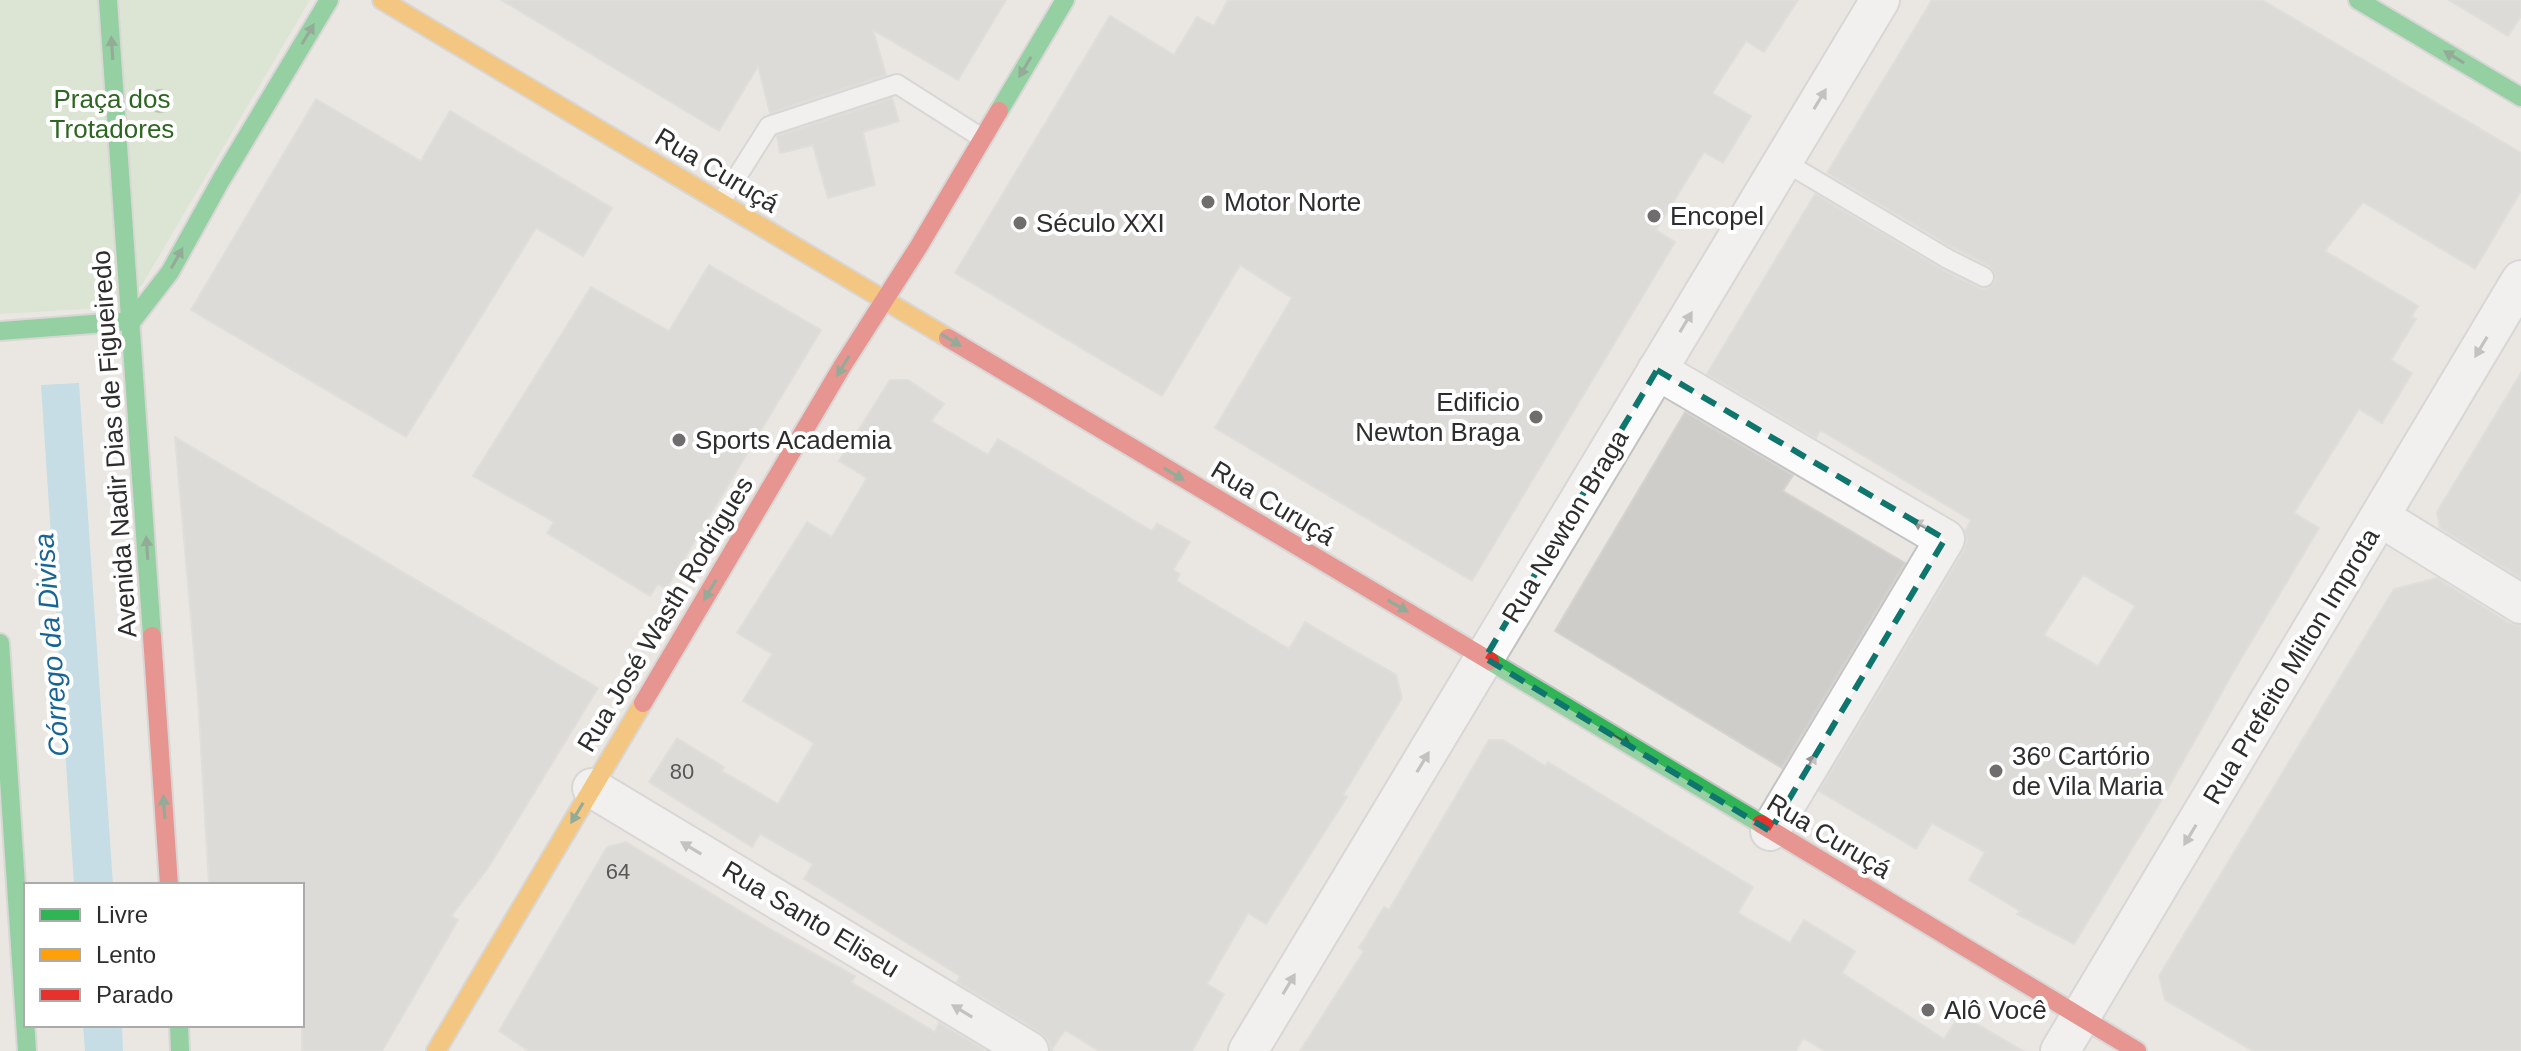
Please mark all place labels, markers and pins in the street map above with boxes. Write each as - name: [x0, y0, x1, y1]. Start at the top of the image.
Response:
- place label: Motor Norte: [1224, 187, 1361, 217]
- marker: Motor Norte: [1199, 193, 1217, 211]
- place label: Encopel: [1670, 201, 1764, 231]
- marker: Encopel: [1645, 207, 1663, 225]
- place label: Século XXI: [1036, 208, 1165, 238]
- marker: Século XXI: [1011, 214, 1029, 232]
- place label: Edificio Newton Braga: [1355, 387, 1521, 447]
- marker: Edificio Newton Braga: [1527, 408, 1545, 426]
- place label: Sports Academia: [695, 425, 892, 455]
- marker: Sports Academia: [670, 431, 688, 449]
- place label: 36º Cartório de Vila Maria: [2012, 741, 2164, 801]
- marker: 36º Cartório de Vila Maria: [1987, 762, 2005, 780]
- place label: Alô Você: [1944, 995, 2047, 1025]
- marker: Alô Você: [1919, 1001, 1937, 1019]

